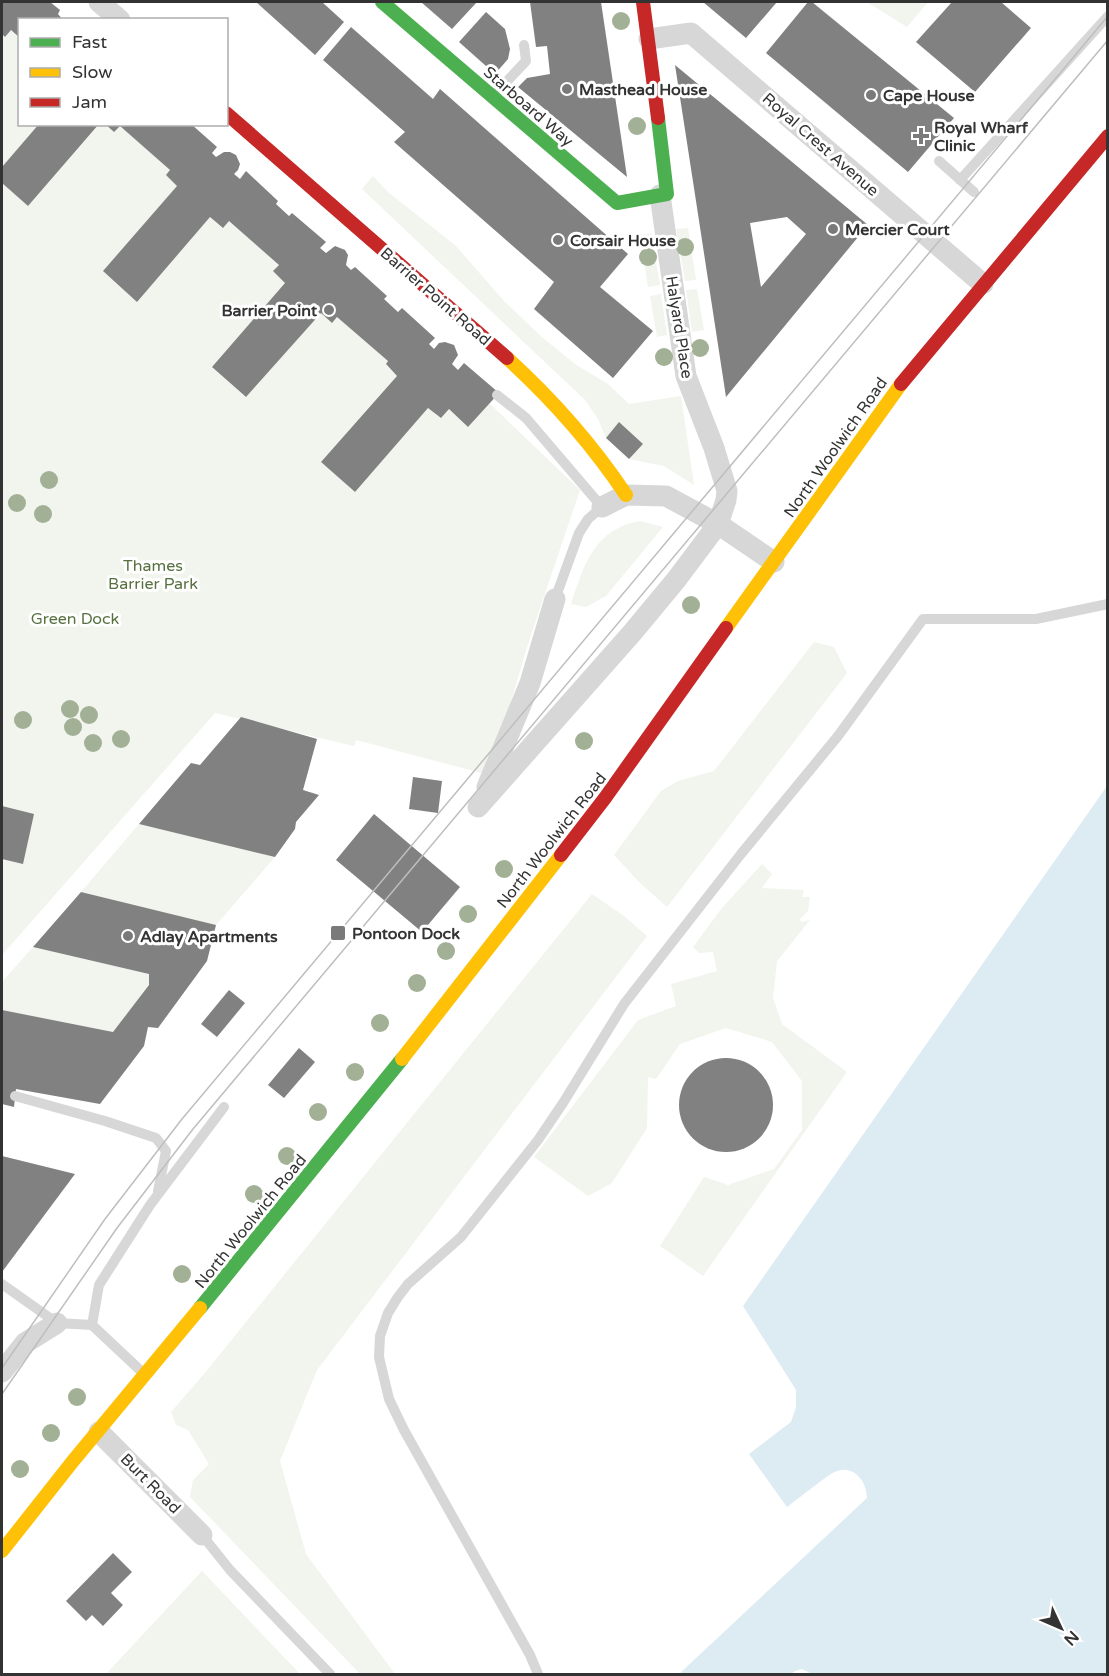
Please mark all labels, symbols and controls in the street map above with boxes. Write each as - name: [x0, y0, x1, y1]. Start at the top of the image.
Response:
- legend: [18, 18, 228, 126]
- text: Fast: [72, 31, 107, 53]
- text: Slow: [72, 61, 113, 83]
- street label: Starboard Way: [479, 62, 578, 152]
- place label: Masthead House: [579, 80, 707, 100]
- marker: Masthead House: [560, 82, 574, 96]
- place label: Cape House: [883, 86, 975, 106]
- marker: Cape House: [864, 88, 878, 102]
- street label: Royal Crest Avenue: [758, 89, 883, 201]
- text: Jam: [72, 91, 107, 113]
- place label: Royal Wharf Clinic: [934, 118, 1029, 156]
- marker: Royal Wharf Clinic: [912, 127, 930, 145]
- place label: Mercier Court: [845, 220, 950, 240]
- marker: Mercier Court: [826, 222, 840, 236]
- place label: Corsair House: [570, 231, 676, 251]
- marker: Corsair House: [551, 233, 565, 247]
- street label: Barrier Point Road: [376, 243, 495, 350]
- street label: Halyard Place: [661, 274, 697, 380]
- place label: Barrier Point: [221, 301, 318, 321]
- marker: Barrier Point: [322, 303, 336, 317]
- street label: North Woolwich Road: [780, 374, 892, 522]
- park label: Thames Barrier Park: [108, 556, 198, 594]
- park label: Green Dock: [31, 609, 120, 629]
- street label: North Woolwich Road: [493, 769, 611, 912]
- marker: Pontoon Dock: [329, 924, 347, 942]
- place label: Pontoon Dock: [352, 924, 460, 944]
- place label: Adlay Apartments: [140, 927, 278, 947]
- marker: Adlay Apartments: [121, 929, 135, 943]
- street label: North Woolwich Road: [191, 1151, 311, 1293]
- street label: Burt Road: [116, 1449, 185, 1518]
- north arrow: [1031, 1598, 1091, 1658]
- text: N: [1059, 1626, 1083, 1649]

